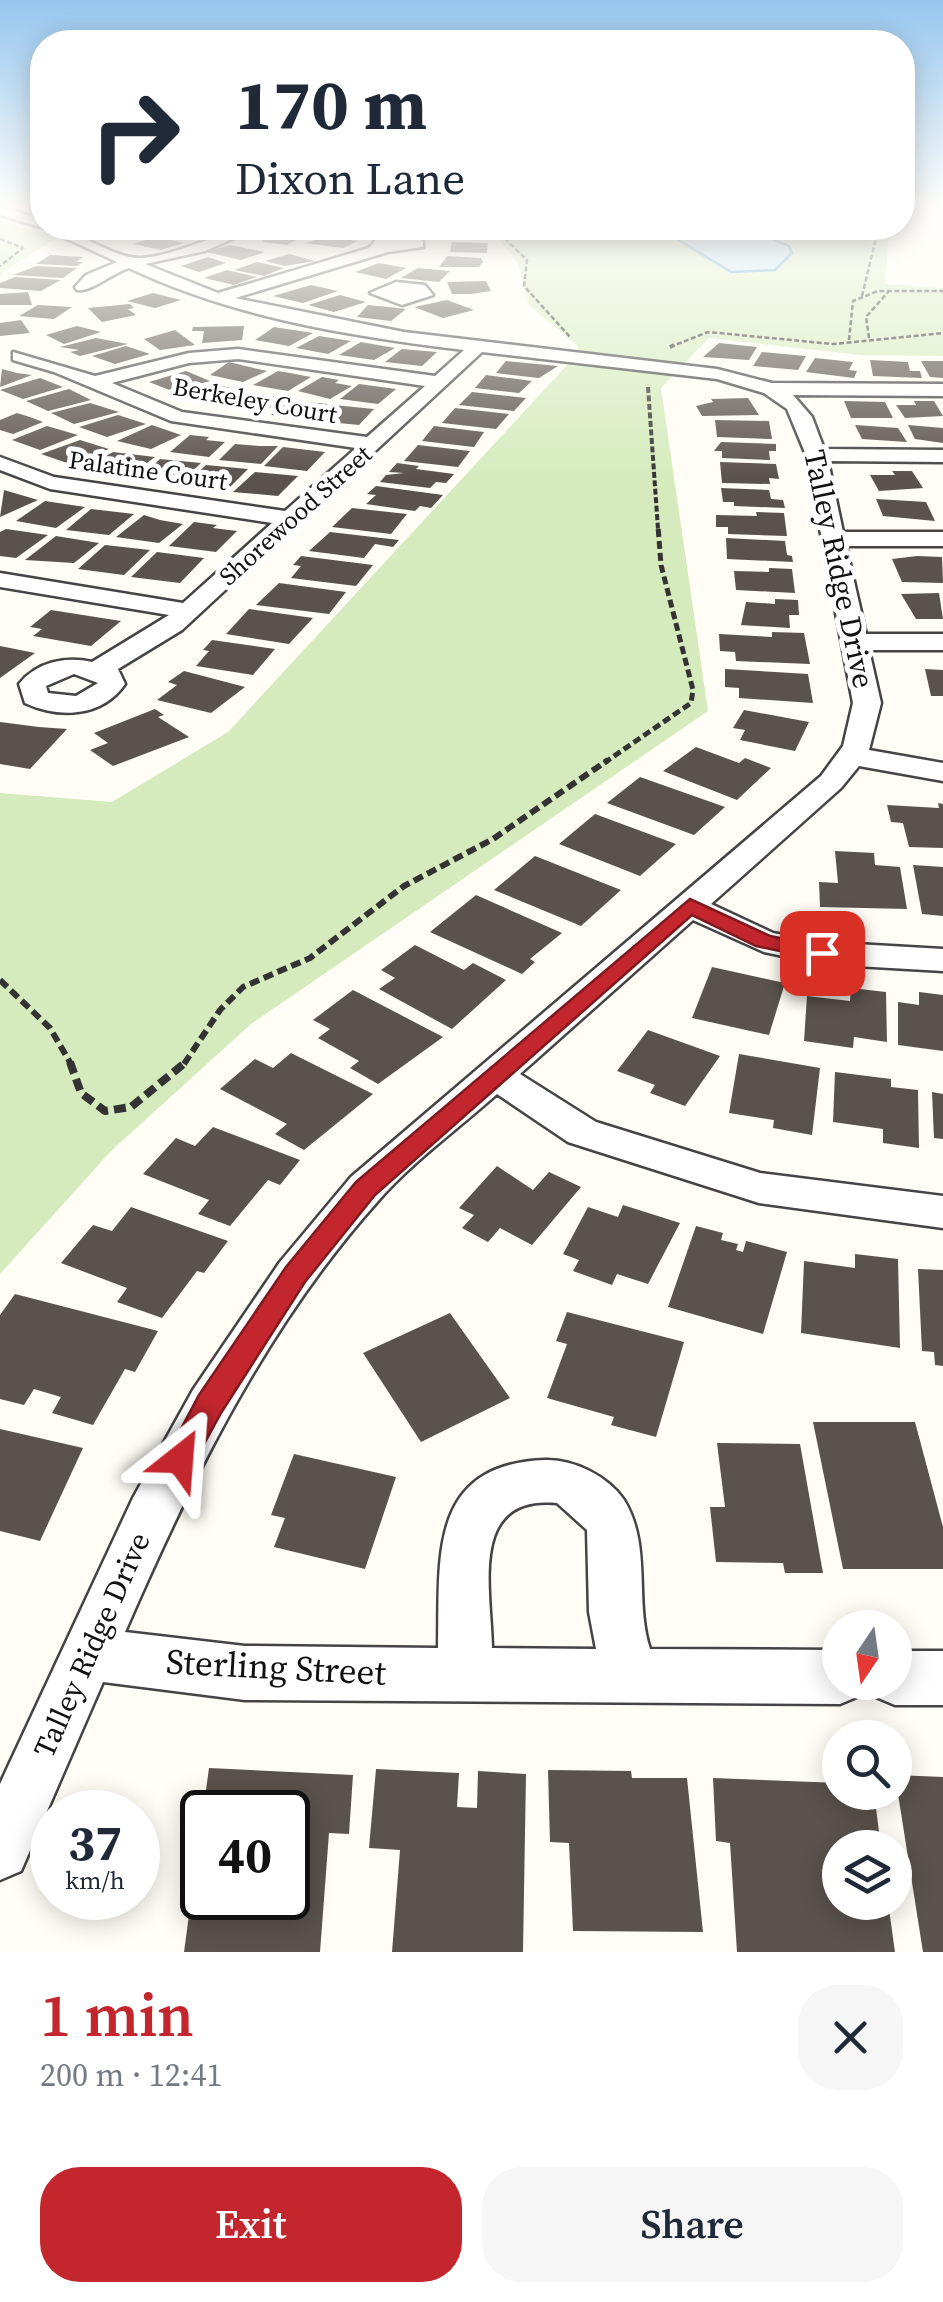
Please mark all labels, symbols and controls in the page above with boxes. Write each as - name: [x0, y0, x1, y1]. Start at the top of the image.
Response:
- text: 170 m: [235, 56, 427, 152]
- icon: right: [70, 70, 200, 200]
- text: Dixon Lane: [235, 147, 465, 209]
- street label: Berkeley Court: [170, 369, 341, 431]
- street label: Shorewood Street: [211, 437, 379, 593]
- street label: Palatine Court: [67, 442, 230, 498]
- street label: Talley Ridge Drive: [794, 446, 885, 692]
- pin: [780, 911, 865, 996]
- icon: arrive: [795, 926, 850, 981]
- position arrow: [128, 1407, 232, 1511]
- street label: Talley Ridge Drive: [24, 1526, 160, 1764]
- north arrow: [822, 1610, 912, 1700]
- map controls: [822, 1610, 912, 1920]
- street label: Sterling Street: [165, 1637, 388, 1697]
- button: search: [822, 1720, 912, 1810]
- speed limit sign: 40: [180, 1790, 310, 1920]
- text: 37: [68, 1808, 122, 1877]
- button: layers: [822, 1830, 912, 1920]
- text: km/h: [65, 1863, 125, 1897]
- text: 1 min: [40, 1974, 194, 2056]
- button: close: [798, 1985, 903, 2090]
- text: 200 m · 12:41: [40, 2053, 222, 2097]
- button: Exit: [40, 2167, 462, 2282]
- button: Share: [482, 2167, 903, 2282]

